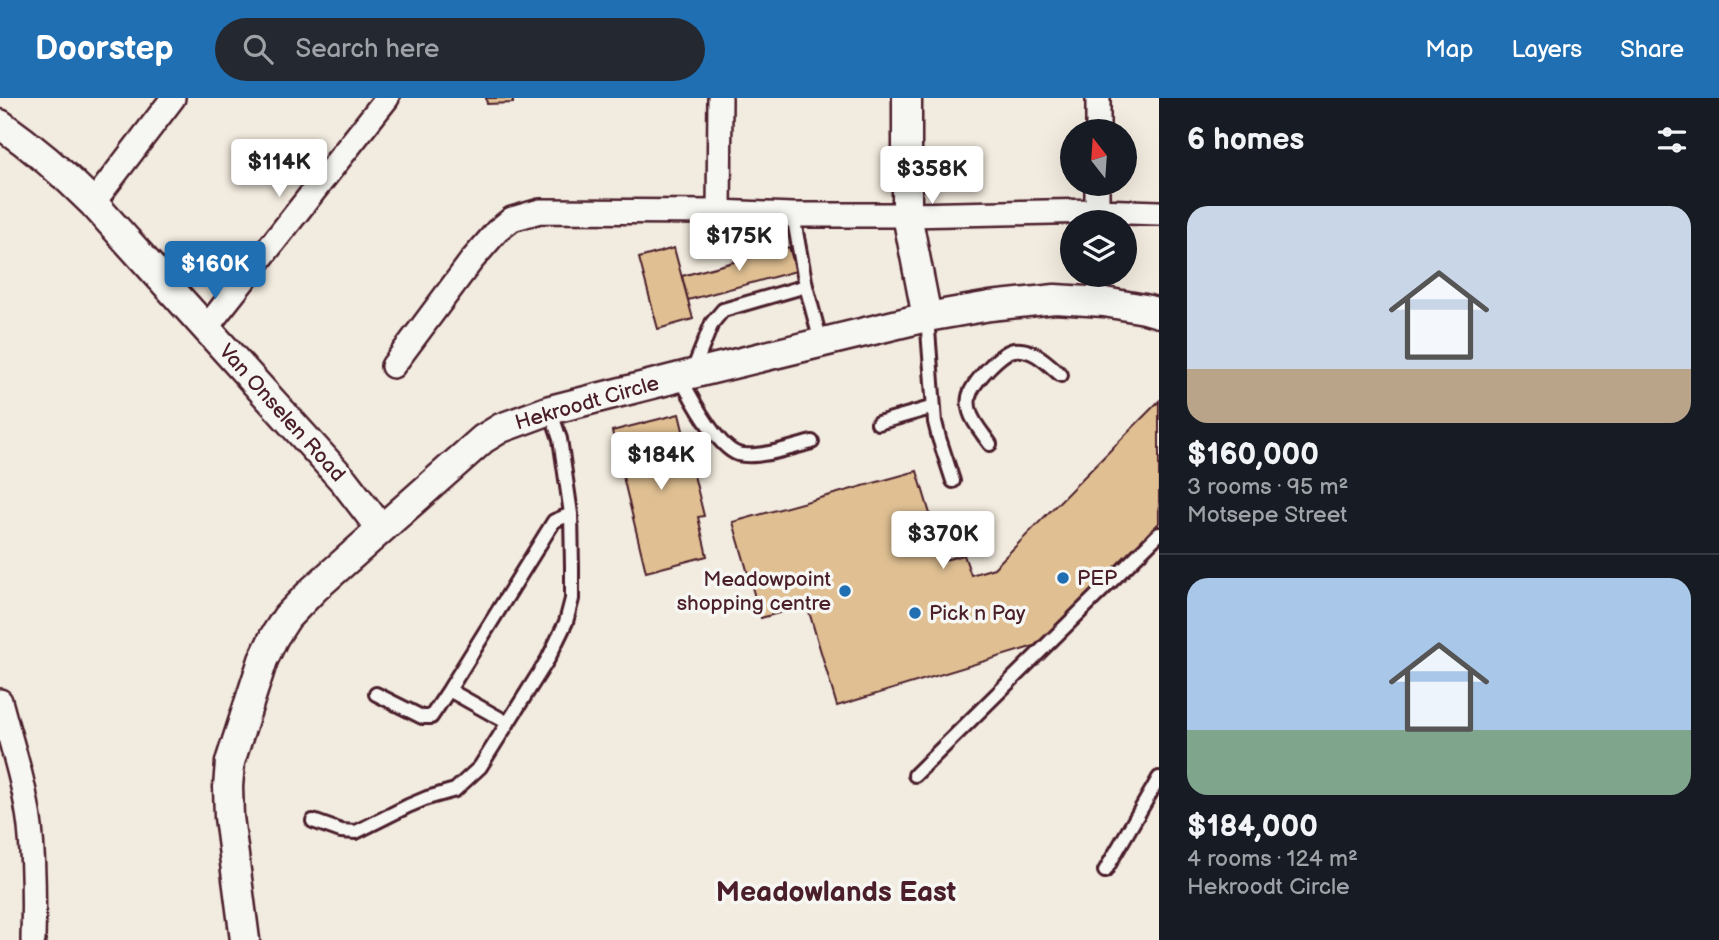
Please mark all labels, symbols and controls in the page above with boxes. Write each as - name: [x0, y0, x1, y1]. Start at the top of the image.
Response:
- search box: [215, 18, 705, 81]
- text: Doorstep: [35, 29, 173, 69]
- icon: search: [239, 30, 277, 68]
- text: Search here: [295, 34, 439, 65]
- text: Map: [1425, 35, 1473, 64]
- text: Layers: [1511, 35, 1582, 64]
- text: Share: [1620, 35, 1684, 64]
- north arrow: [1060, 119, 1138, 196]
- map controls: [1060, 119, 1137, 287]
- icon: filters: [1653, 121, 1691, 159]
- text: 6 homes: [1187, 122, 1304, 158]
- pin: $114K: [230, 140, 328, 199]
- pin: $358K: [883, 146, 981, 206]
- text: $114K: [247, 148, 311, 176]
- text: $358K: [896, 155, 968, 183]
- button: layers: [1060, 210, 1137, 287]
- pin: $175K: [690, 214, 788, 273]
- text: $175K: [706, 222, 772, 250]
- pin: $160K: [166, 242, 264, 301]
- text: $160K: [181, 250, 249, 278]
- icon: home: [1376, 252, 1502, 378]
- street label: Van Onselen Road: [214, 339, 350, 487]
- street label: Hekroodt Circle: [512, 371, 662, 435]
- pin: $184K: [612, 432, 710, 492]
- text: $160,000: [1187, 437, 1319, 473]
- text: $184K: [627, 441, 695, 469]
- text: 3 rooms · 95 m²: [1187, 473, 1348, 501]
- text: Motsepe Street: [1187, 501, 1347, 529]
- pin: $370K: [894, 512, 992, 571]
- text: $370K: [907, 520, 979, 548]
- place label: PEP: [1077, 566, 1117, 591]
- place label: Meadowpoint shopping centre: [677, 567, 832, 616]
- marker: PEP: [1055, 570, 1071, 586]
- marker: Meadowpoint shopping centre: [837, 583, 853, 599]
- place label: Pick n Pay: [929, 601, 1026, 626]
- marker: Pick n Pay: [907, 605, 923, 621]
- icon: home: [1376, 624, 1502, 750]
- text: $184,000: [1187, 809, 1318, 845]
- text: 4 rooms · 124 m²: [1187, 845, 1358, 873]
- text: Hekroodt Circle: [1187, 873, 1350, 901]
- district label: Meadowlands East: [716, 876, 956, 909]

